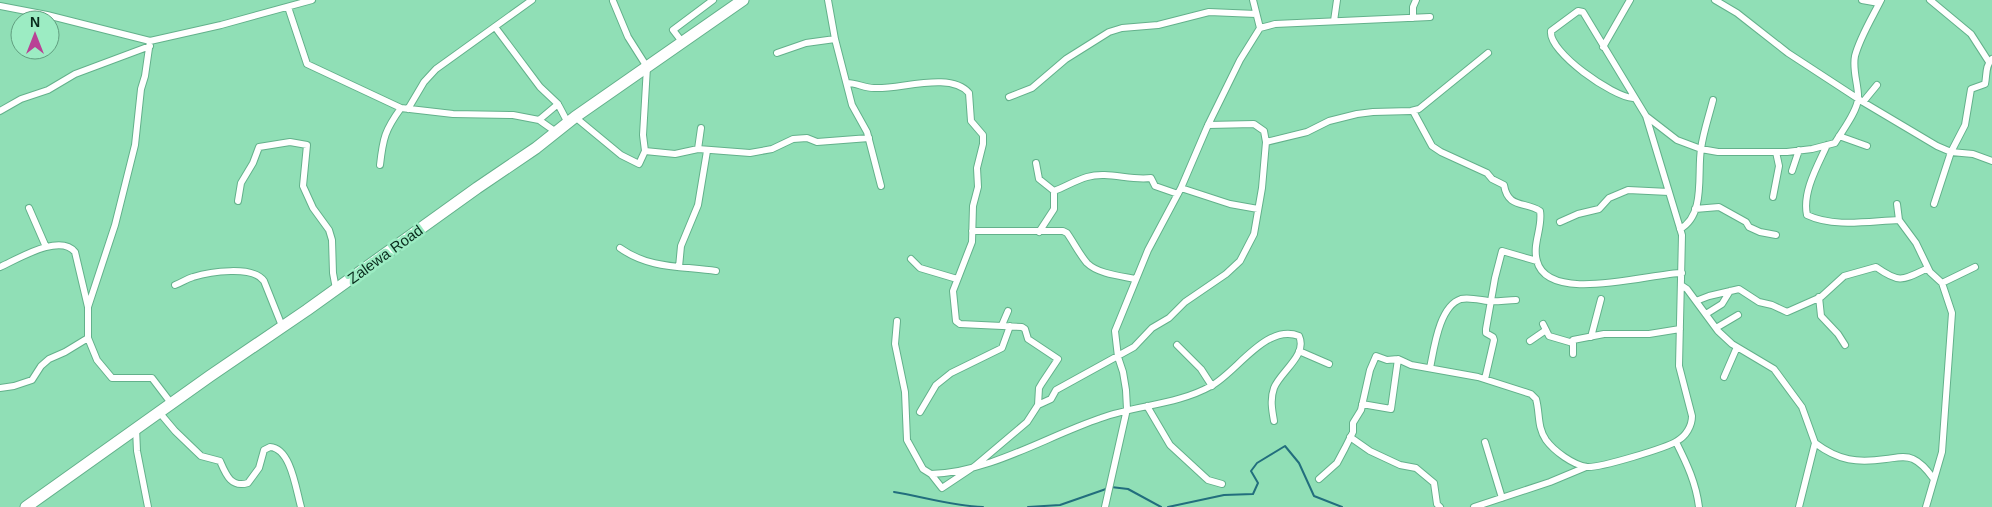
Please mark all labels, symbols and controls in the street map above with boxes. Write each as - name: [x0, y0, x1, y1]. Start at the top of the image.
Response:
- north arrow: [10, 10, 60, 60]
- text: N: [30, 14, 40, 30]
- street label: Zalewa Road: [344, 221, 426, 287]

